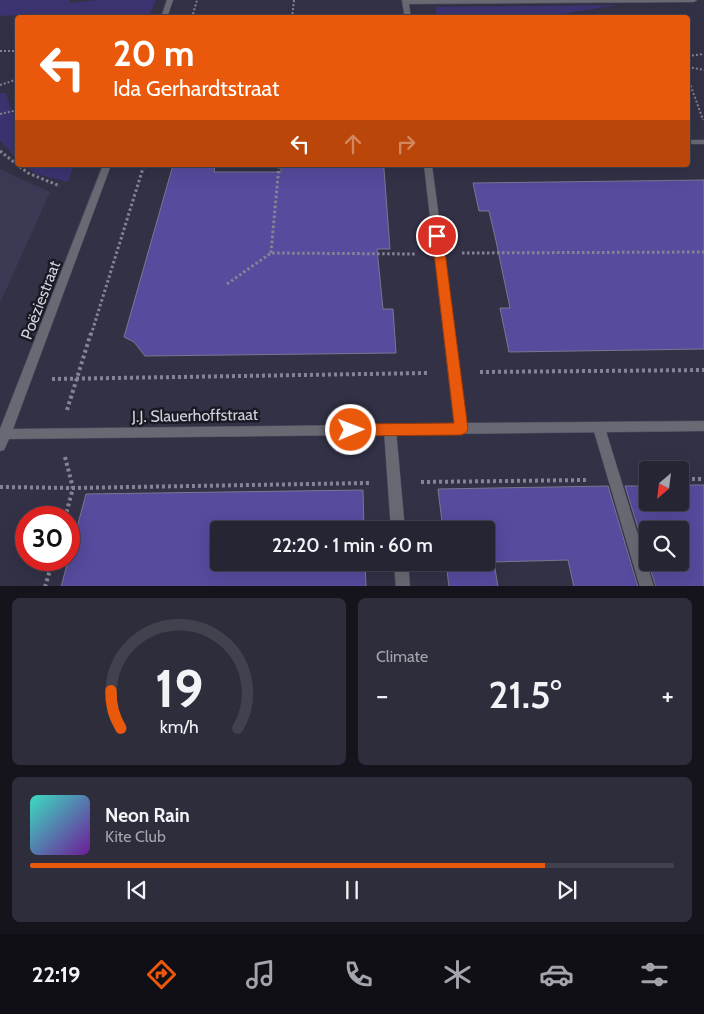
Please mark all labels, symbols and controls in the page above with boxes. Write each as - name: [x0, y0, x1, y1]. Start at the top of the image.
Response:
- text: 20 m: [113, 32, 195, 75]
- icon: left: [30, 35, 95, 100]
- text: Ida Gerhardtstraat: [113, 75, 279, 102]
- icon: left: [286, 130, 314, 158]
- icon: ahead: [339, 130, 367, 158]
- icon: right: [392, 130, 420, 158]
- pin: [416, 215, 458, 257]
- icon: arrive: [423, 222, 451, 250]
- street label: Poëziestraat: [17, 258, 64, 342]
- position arrow: [324, 403, 376, 455]
- street label: J.J. Slauerhoffstraat: [131, 405, 259, 426]
- north arrow: [639, 461, 689, 511]
- map controls: [639, 461, 689, 571]
- speed limit sign: 30: [15, 506, 80, 571]
- button: search: [639, 521, 689, 571]
- text: 22:20 · 1 min · 60 m: [272, 534, 433, 557]
- text: Climate: [376, 647, 428, 666]
- text: 19: [155, 657, 203, 720]
- text: 21.5°: [488, 671, 562, 718]
- text: −: [376, 678, 388, 712]
- text: +: [662, 678, 674, 712]
- text: km/h: [159, 716, 199, 737]
- text: Neon Rain: [105, 804, 190, 827]
- text: Kite Club: [105, 827, 166, 846]
- icon: previous: [123, 876, 151, 904]
- icon: pause: [338, 876, 366, 904]
- icon: next: [553, 876, 581, 904]
- icon: directions: [144, 957, 179, 992]
- icon: music: [243, 957, 278, 992]
- icon: phone: [341, 957, 376, 992]
- icon: climate: [440, 957, 475, 992]
- icon: car: [539, 957, 574, 992]
- icon: filters: [637, 957, 672, 992]
- text: 22:19: [32, 961, 80, 988]

